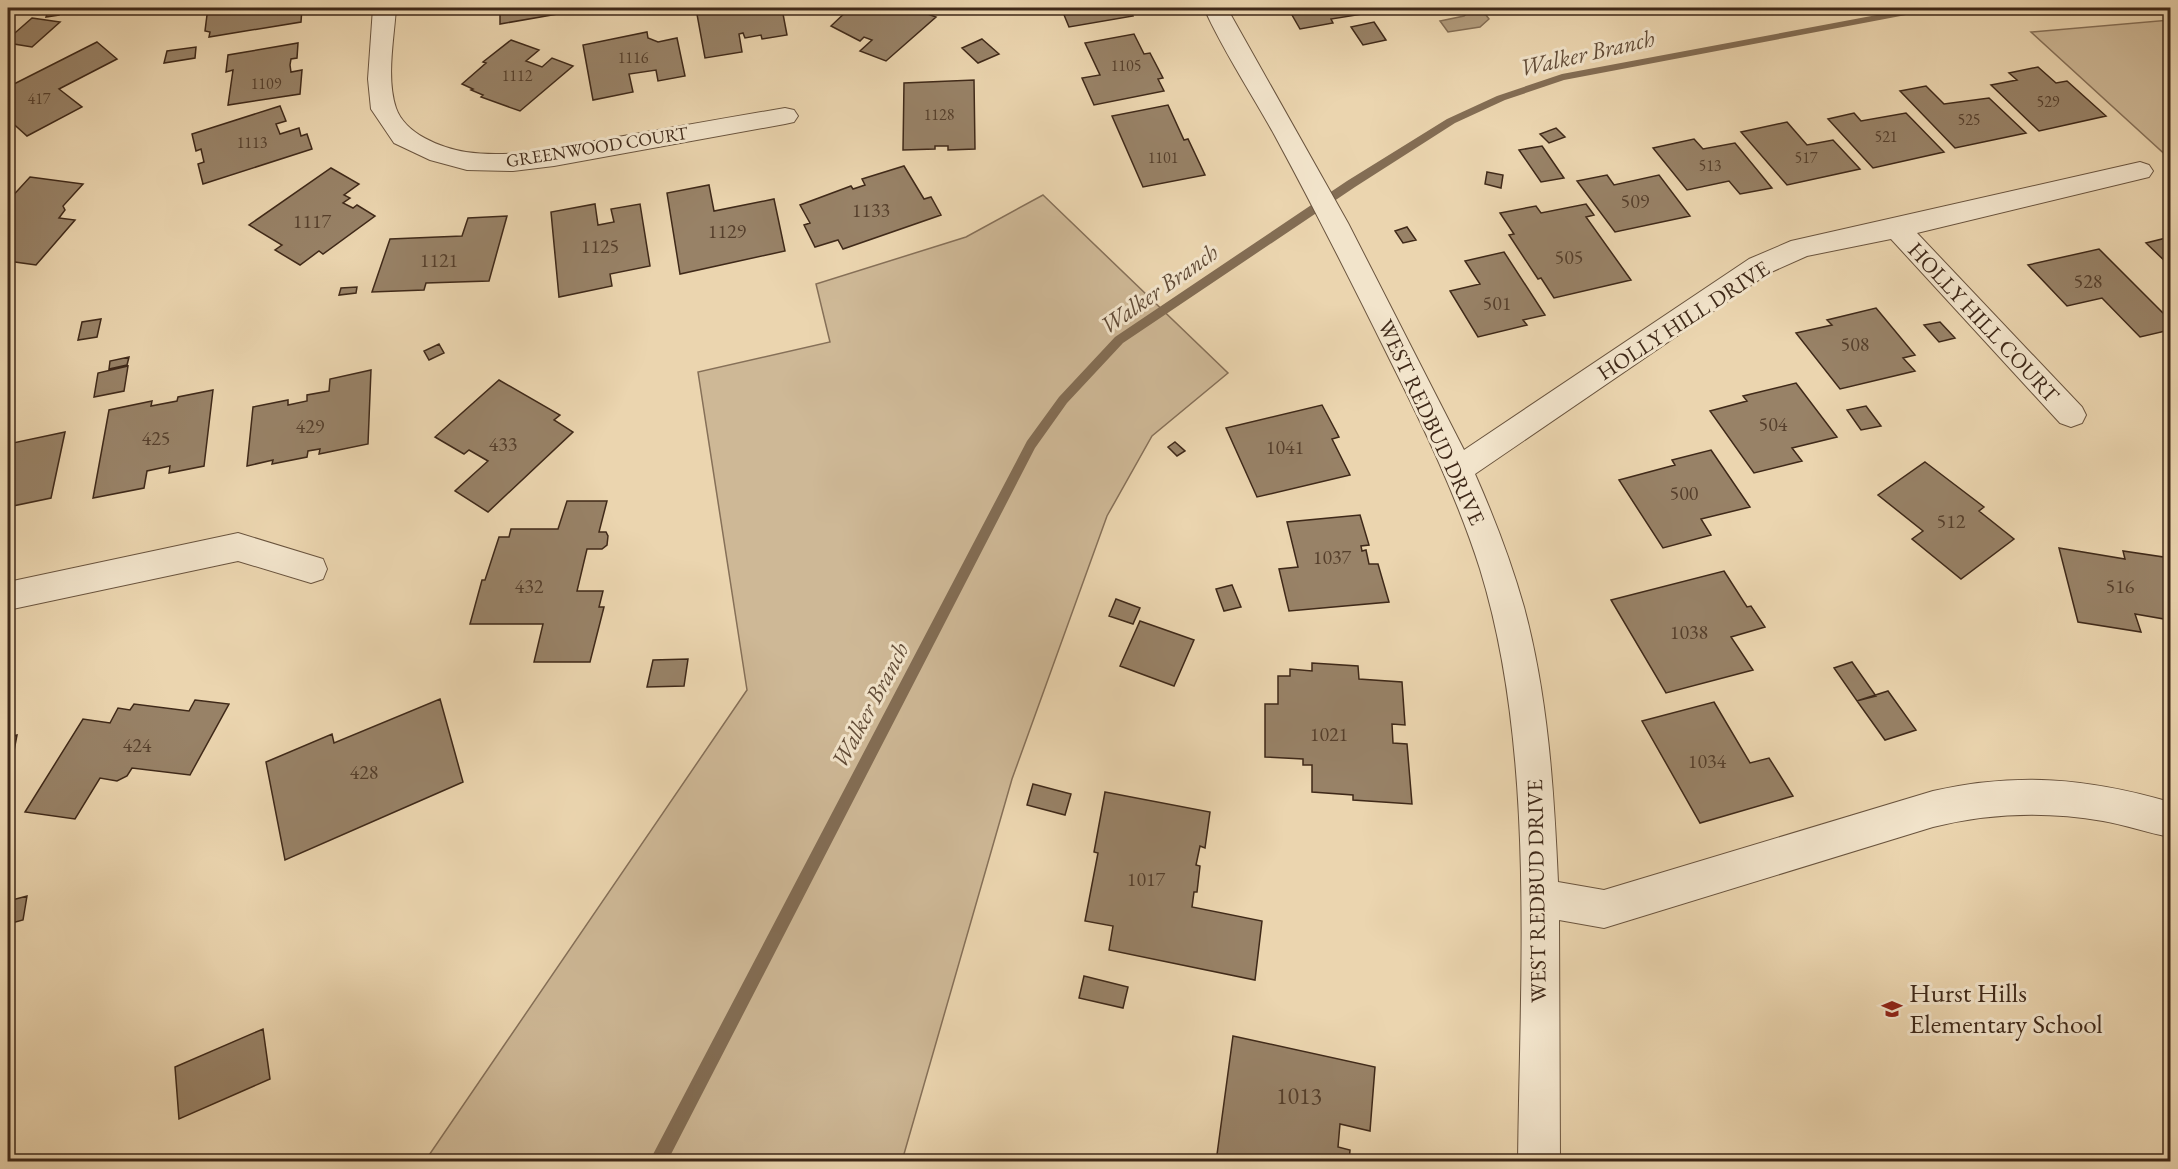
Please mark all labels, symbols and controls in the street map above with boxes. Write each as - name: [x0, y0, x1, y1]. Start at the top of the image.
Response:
- water label: Walker Branch: [1516, 22, 1658, 83]
- house number: 1116: [618, 47, 649, 68]
- house number: 1105: [1111, 55, 1141, 76]
- house number: 1112: [502, 65, 533, 86]
- house number: 1109: [251, 73, 282, 94]
- house number: 417: [27, 88, 51, 109]
- house number: 529: [2036, 91, 2060, 112]
- house number: 1128: [924, 104, 955, 125]
- house number: 525: [1957, 109, 1981, 130]
- street label: GREENWOOD COURT: [504, 121, 690, 172]
- house number: 521: [1874, 126, 1898, 147]
- house number: 1113: [237, 132, 268, 153]
- house number: 1101: [1148, 147, 1178, 168]
- house number: 517: [1794, 147, 1818, 168]
- house number: 513: [1698, 155, 1722, 176]
- house number: 509: [1621, 188, 1650, 214]
- house number: 1133: [852, 197, 890, 223]
- house number: 1117: [293, 208, 332, 234]
- house number: 1129: [708, 218, 747, 244]
- house number: 1125: [581, 233, 619, 259]
- water label: Walker Branch: [1093, 236, 1224, 341]
- street label: HOLLY HILL COURT: [1902, 236, 2066, 409]
- house number: 505: [1555, 244, 1583, 270]
- house number: 1121: [420, 247, 458, 273]
- street label: HOLLY HILL DRIVE: [1592, 254, 1775, 387]
- house number: 528: [2074, 268, 2102, 294]
- house number: 501: [1483, 290, 1511, 316]
- street label: WEST REDBUD DRIVE: [1371, 315, 1492, 530]
- house number: 508: [1841, 331, 1869, 357]
- house number: 504: [1759, 411, 1788, 437]
- house number: 429: [296, 413, 325, 439]
- house number: 425: [142, 425, 170, 451]
- house number: 433: [489, 431, 517, 457]
- house number: 1041: [1266, 434, 1304, 460]
- house number: 500: [1670, 480, 1699, 506]
- house number: 512: [1937, 508, 1966, 534]
- house number: 1037: [1313, 544, 1352, 570]
- house number: 432: [515, 573, 544, 599]
- house number: 516: [2106, 573, 2135, 599]
- house number: 1038: [1670, 619, 1708, 645]
- water label: Walker Branch: [824, 636, 916, 773]
- house number: 1021: [1310, 721, 1348, 747]
- house number: 424: [123, 732, 152, 758]
- house number: 1034: [1688, 748, 1727, 774]
- house number: 428: [350, 759, 378, 785]
- street label: WEST REDBUD DRIVE: [1520, 779, 1553, 1003]
- house number: 1017: [1127, 866, 1166, 892]
- place label: Hurst Hills Elementary School: [1909, 975, 2103, 1041]
- school or university icon: Hurst Hills Elementary School: [1880, 997, 1904, 1021]
- house number: 1013: [1276, 1080, 1322, 1111]

